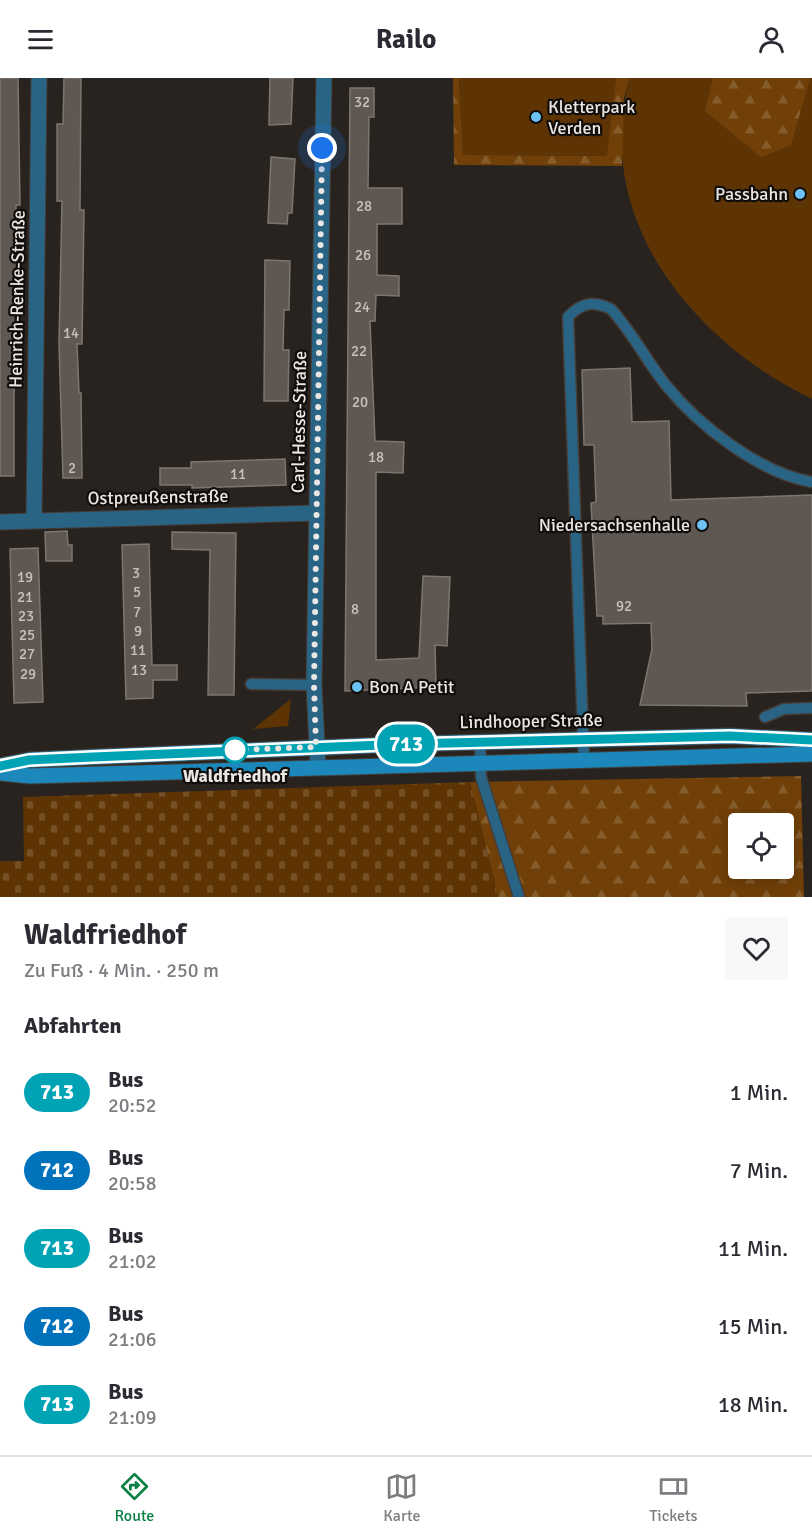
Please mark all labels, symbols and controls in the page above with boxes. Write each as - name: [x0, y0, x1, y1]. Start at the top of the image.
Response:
- icon: menu: [24, 23, 57, 56]
- text: Railo: [376, 23, 436, 56]
- icon: person: [755, 23, 788, 56]
- house number: 32: [354, 93, 370, 111]
- place label: Kletterpark Verden: [548, 96, 635, 139]
- marker: Kletterpark Verden: [529, 110, 543, 124]
- your location: [307, 133, 337, 163]
- place label: Passbahn: [715, 183, 788, 205]
- marker: Passbahn: [793, 187, 807, 201]
- house number: 28: [356, 197, 372, 215]
- street label: Heinrich-Renke-Straße: [4, 210, 30, 388]
- house number: 26: [355, 246, 371, 264]
- house number: 24: [354, 298, 370, 316]
- house number: 14: [63, 324, 79, 342]
- house number: 22: [351, 342, 367, 360]
- street label: Carl-Hesse-Straße: [287, 351, 311, 493]
- house number: 20: [352, 393, 368, 411]
- house number: 18: [368, 448, 384, 466]
- house number: 2: [68, 459, 76, 477]
- house number: 11: [230, 465, 246, 483]
- street label: Ostpreußenstraße: [87, 485, 229, 509]
- place label: Niedersachsenhalle: [539, 514, 690, 536]
- marker: Niedersachsenhalle: [695, 518, 709, 532]
- house number: 3: [132, 564, 140, 582]
- house number: 19: [17, 568, 33, 586]
- house number: 5: [133, 583, 141, 601]
- house number: 21: [17, 588, 33, 606]
- house number: 92: [616, 597, 632, 615]
- house number: 8: [351, 600, 359, 618]
- house number: 7: [133, 603, 141, 621]
- house number: 23: [18, 607, 34, 625]
- house number: 9: [134, 622, 142, 640]
- house number: 25: [19, 626, 35, 644]
- house number: 11: [130, 641, 146, 659]
- house number: 27: [19, 645, 35, 663]
- house number: 13: [131, 661, 147, 679]
- house number: 29: [20, 665, 36, 683]
- place label: Bon A Petit: [369, 676, 454, 698]
- marker: Bon A Petit: [350, 680, 364, 694]
- street label: Lindhooper Straße: [459, 709, 603, 733]
- line badge: 713: [372, 724, 440, 764]
- text: 713: [389, 731, 423, 757]
- marker: Waldfriedhof: [222, 737, 248, 763]
- place label: Waldfriedhof: [183, 765, 289, 787]
- map controls: [728, 813, 794, 879]
- button: locate: [728, 813, 794, 879]
- button: heart: [725, 917, 788, 980]
- text: Waldfriedhof: [24, 918, 186, 952]
- text: Zu Fuß · 4 Min. · 250 m: [24, 958, 219, 983]
- text: Abfahrten: [24, 1012, 122, 1039]
- text: Bus: [108, 1066, 143, 1093]
- text: 713: [40, 1079, 74, 1105]
- text: 1 Min.: [730, 1079, 788, 1106]
- text: 20:52: [108, 1093, 157, 1118]
- text: Bus: [108, 1144, 143, 1171]
- text: 712: [40, 1157, 74, 1183]
- text: 7 Min.: [730, 1157, 788, 1184]
- text: 20:58: [108, 1171, 157, 1196]
- text: Bus: [108, 1222, 143, 1249]
- text: 713: [40, 1235, 74, 1261]
- text: 11 Min.: [718, 1235, 788, 1262]
- text: 21:02: [108, 1249, 157, 1274]
- text: Bus: [108, 1300, 143, 1327]
- text: 712: [40, 1313, 74, 1339]
- text: 15 Min.: [718, 1313, 788, 1340]
- text: 21:06: [108, 1327, 157, 1352]
- text: Bus: [108, 1378, 143, 1405]
- text: 713: [40, 1391, 74, 1417]
- text: 18 Min.: [718, 1391, 788, 1418]
- text: 21:09: [108, 1405, 157, 1430]
- tab: Route: [114, 1470, 154, 1526]
- tab: Karte: [383, 1470, 421, 1526]
- tab: Tickets: [649, 1470, 698, 1526]

